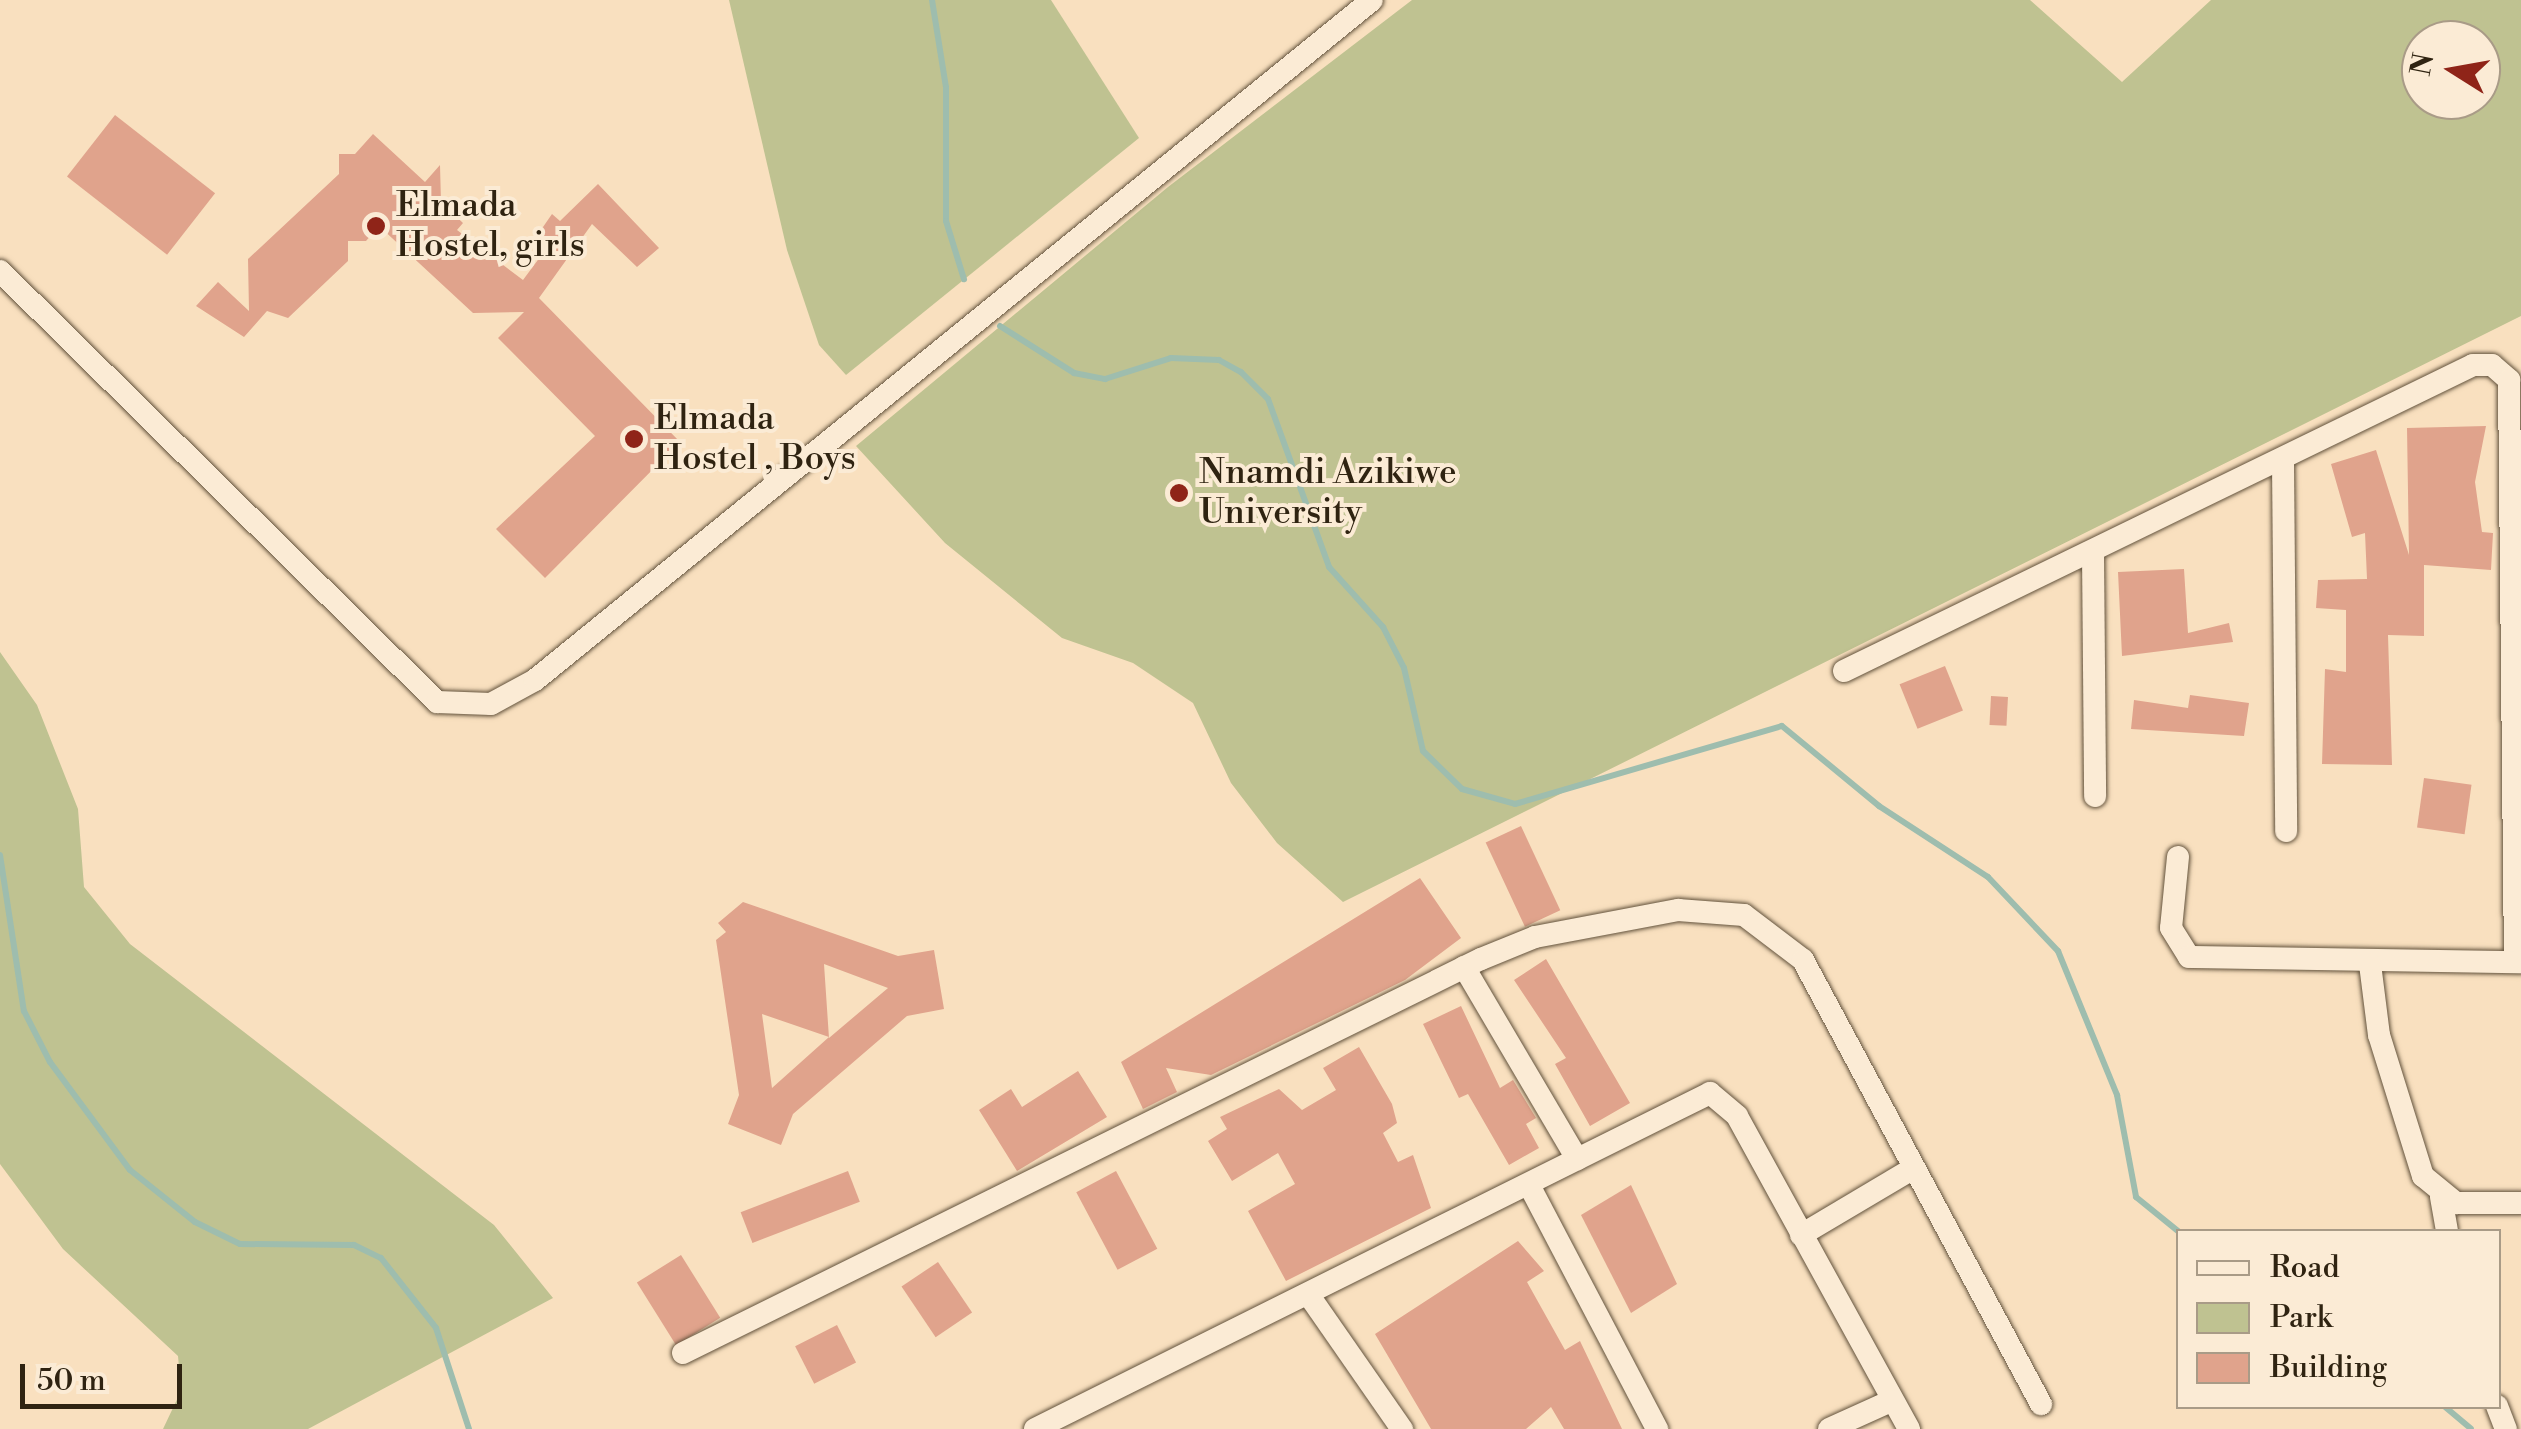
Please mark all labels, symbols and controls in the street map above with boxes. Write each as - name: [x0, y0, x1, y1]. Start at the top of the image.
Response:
- north arrow: [2401, 20, 2501, 120]
- text: N: [2404, 50, 2442, 79]
- place label: Elmada Hostel, girls: [396, 185, 585, 267]
- marker: Elmada Hostel, girls: [365, 215, 387, 237]
- place label: Elmada Hostel , Boys: [654, 398, 856, 480]
- marker: Elmada Hostel , Boys: [623, 428, 645, 450]
- place label: Nnamdi Azikiwe University: [1199, 452, 1457, 534]
- marker: Nnamdi Azikiwe University: [1168, 482, 1190, 504]
- legend: [2176, 1229, 2501, 1409]
- text: Road: [2270, 1249, 2340, 1287]
- text: Park: [2270, 1299, 2332, 1337]
- scale bar: [25, 1344, 188, 1406]
- text: Building: [2270, 1349, 2387, 1387]
- text: 50 m: [37, 1362, 106, 1400]

